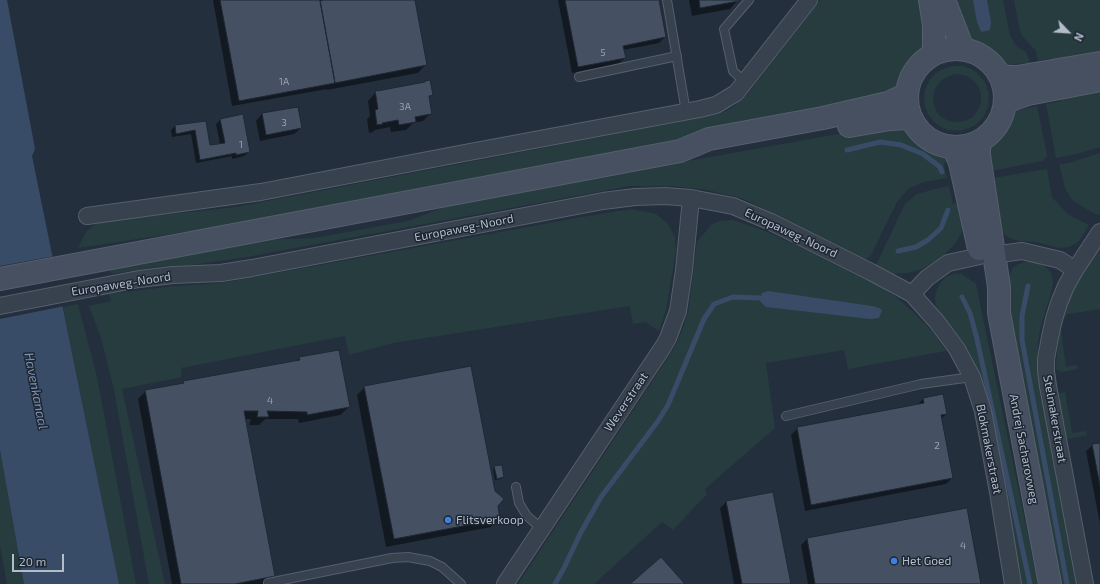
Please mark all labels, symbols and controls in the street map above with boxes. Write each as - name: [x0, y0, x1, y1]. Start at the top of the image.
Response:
- north arrow: [1048, 12, 1088, 52]
- text: N: [1072, 31, 1087, 44]
- house number: 5: [600, 47, 606, 59]
- house number: 1A: [279, 76, 289, 88]
- house number: 3A: [399, 101, 411, 113]
- house number: 3: [281, 117, 287, 129]
- house number: 1: [239, 139, 243, 151]
- street label: Europaweg-Noord: [742, 205, 840, 261]
- street label: Europaweg-Noord: [413, 211, 515, 245]
- street label: Europaweg-Noord: [70, 269, 172, 299]
- water label: Havenkanaal: [21, 351, 51, 431]
- street label: Weverstraat: [601, 370, 651, 434]
- street label: Stelmakerstraat: [1040, 374, 1070, 464]
- street label: Andrej Sacharovweg: [1006, 393, 1042, 505]
- house number: 4: [267, 395, 273, 407]
- street label: Blokmakerstraat: [973, 403, 1005, 495]
- house number: 2: [934, 440, 940, 452]
- place label: Flitsverkoop: [456, 513, 524, 527]
- marker: Flitsverkoop: [443, 515, 453, 525]
- house number: 4: [960, 540, 966, 552]
- scale bar: [14, 546, 66, 572]
- text: 20 m: [19, 554, 46, 568]
- place label: Het Goed: [902, 554, 951, 568]
- marker: Het Goed: [889, 556, 899, 566]

